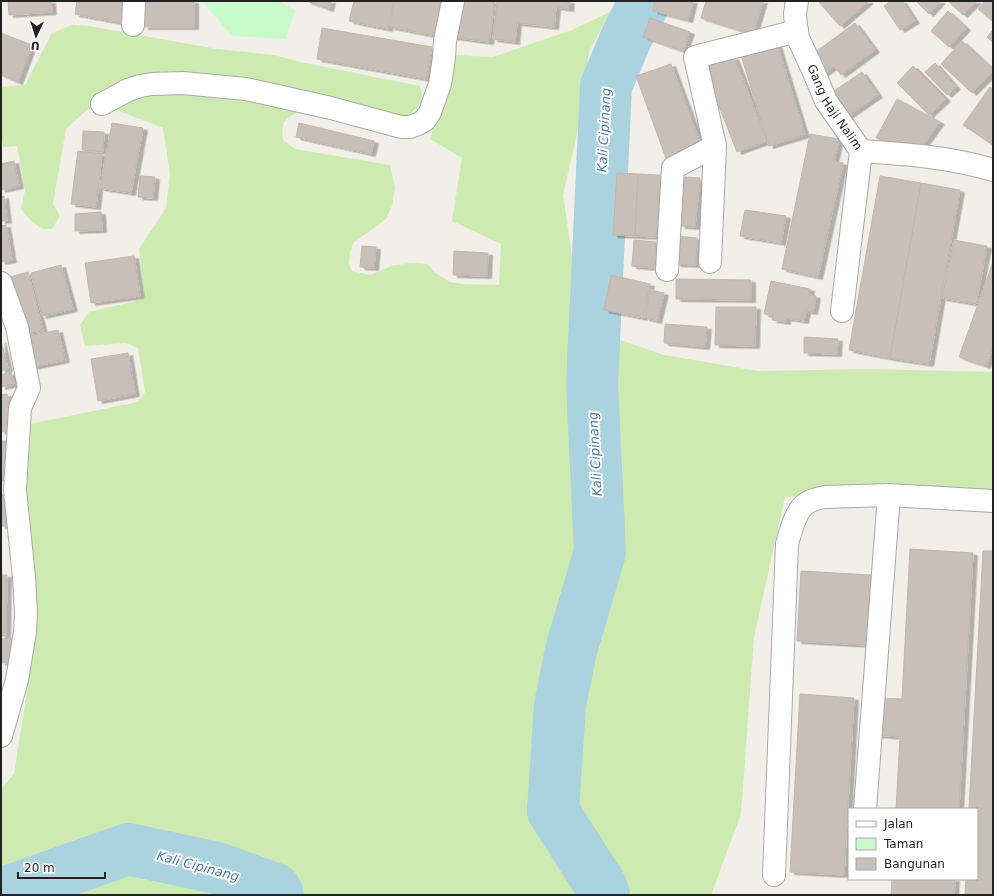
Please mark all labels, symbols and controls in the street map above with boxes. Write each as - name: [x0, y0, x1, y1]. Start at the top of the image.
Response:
- north arrow: [16, 16, 56, 56]
- text: U: [30, 39, 40, 52]
- street label: Gang Haji Nalim: [804, 62, 865, 153]
- water label: Kali Cipinang: [594, 87, 614, 173]
- water label: Kali Cipinang: [585, 411, 605, 497]
- legend: [848, 808, 978, 880]
- text: Jalan: [883, 817, 913, 831]
- text: Taman: [883, 837, 923, 851]
- water label: Kali Cipinang: [155, 848, 241, 884]
- scale bar: [18, 854, 105, 880]
- text: Bangunan: [884, 857, 945, 871]
- text: 20 m: [24, 861, 55, 875]

